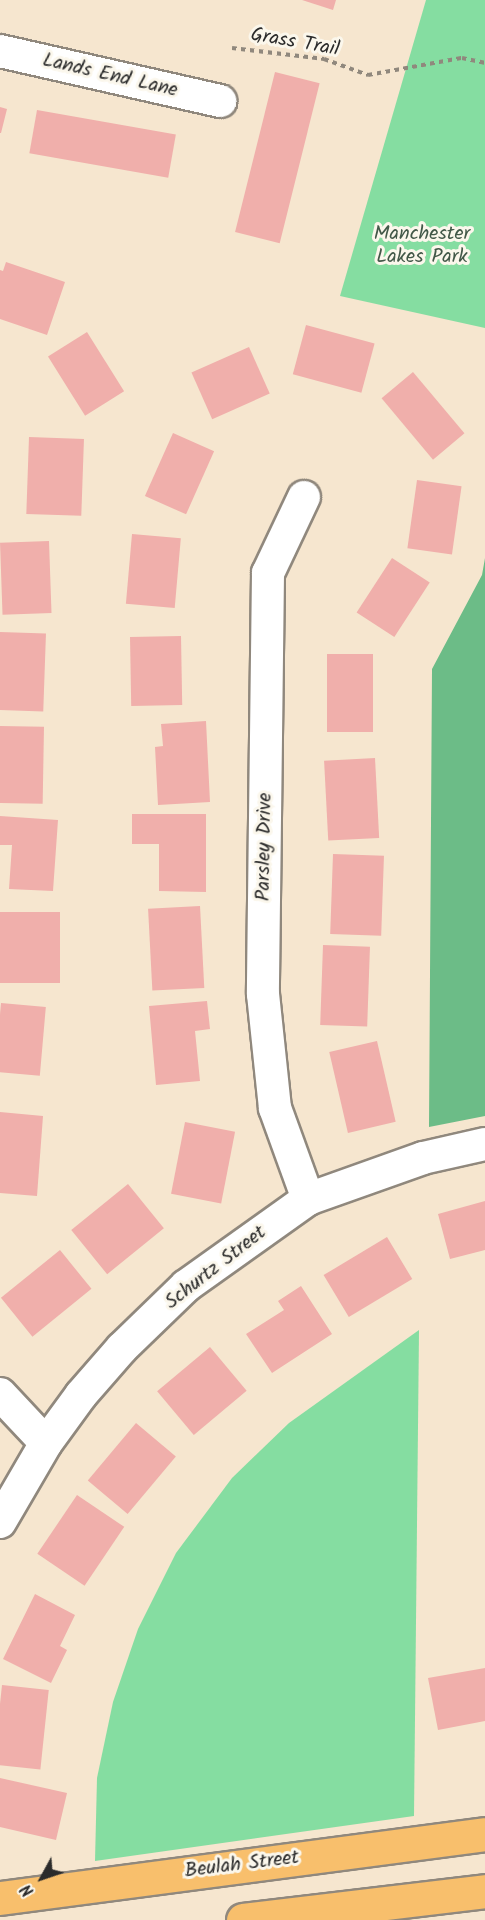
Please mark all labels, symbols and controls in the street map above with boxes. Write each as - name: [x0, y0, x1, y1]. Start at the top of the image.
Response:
- street label: Grass Trail: [249, 23, 341, 63]
- street label: Lands End Lane: [40, 49, 180, 103]
- park label: Manchester Lakes Park: [374, 222, 470, 269]
- street label: Parsley Drive: [252, 793, 278, 901]
- street label: Schurtz Street: [161, 1221, 271, 1315]
- street label: Beulah Street: [183, 1846, 301, 1884]
- north arrow: [12, 1848, 72, 1908]
- text: N: [15, 1878, 41, 1902]

